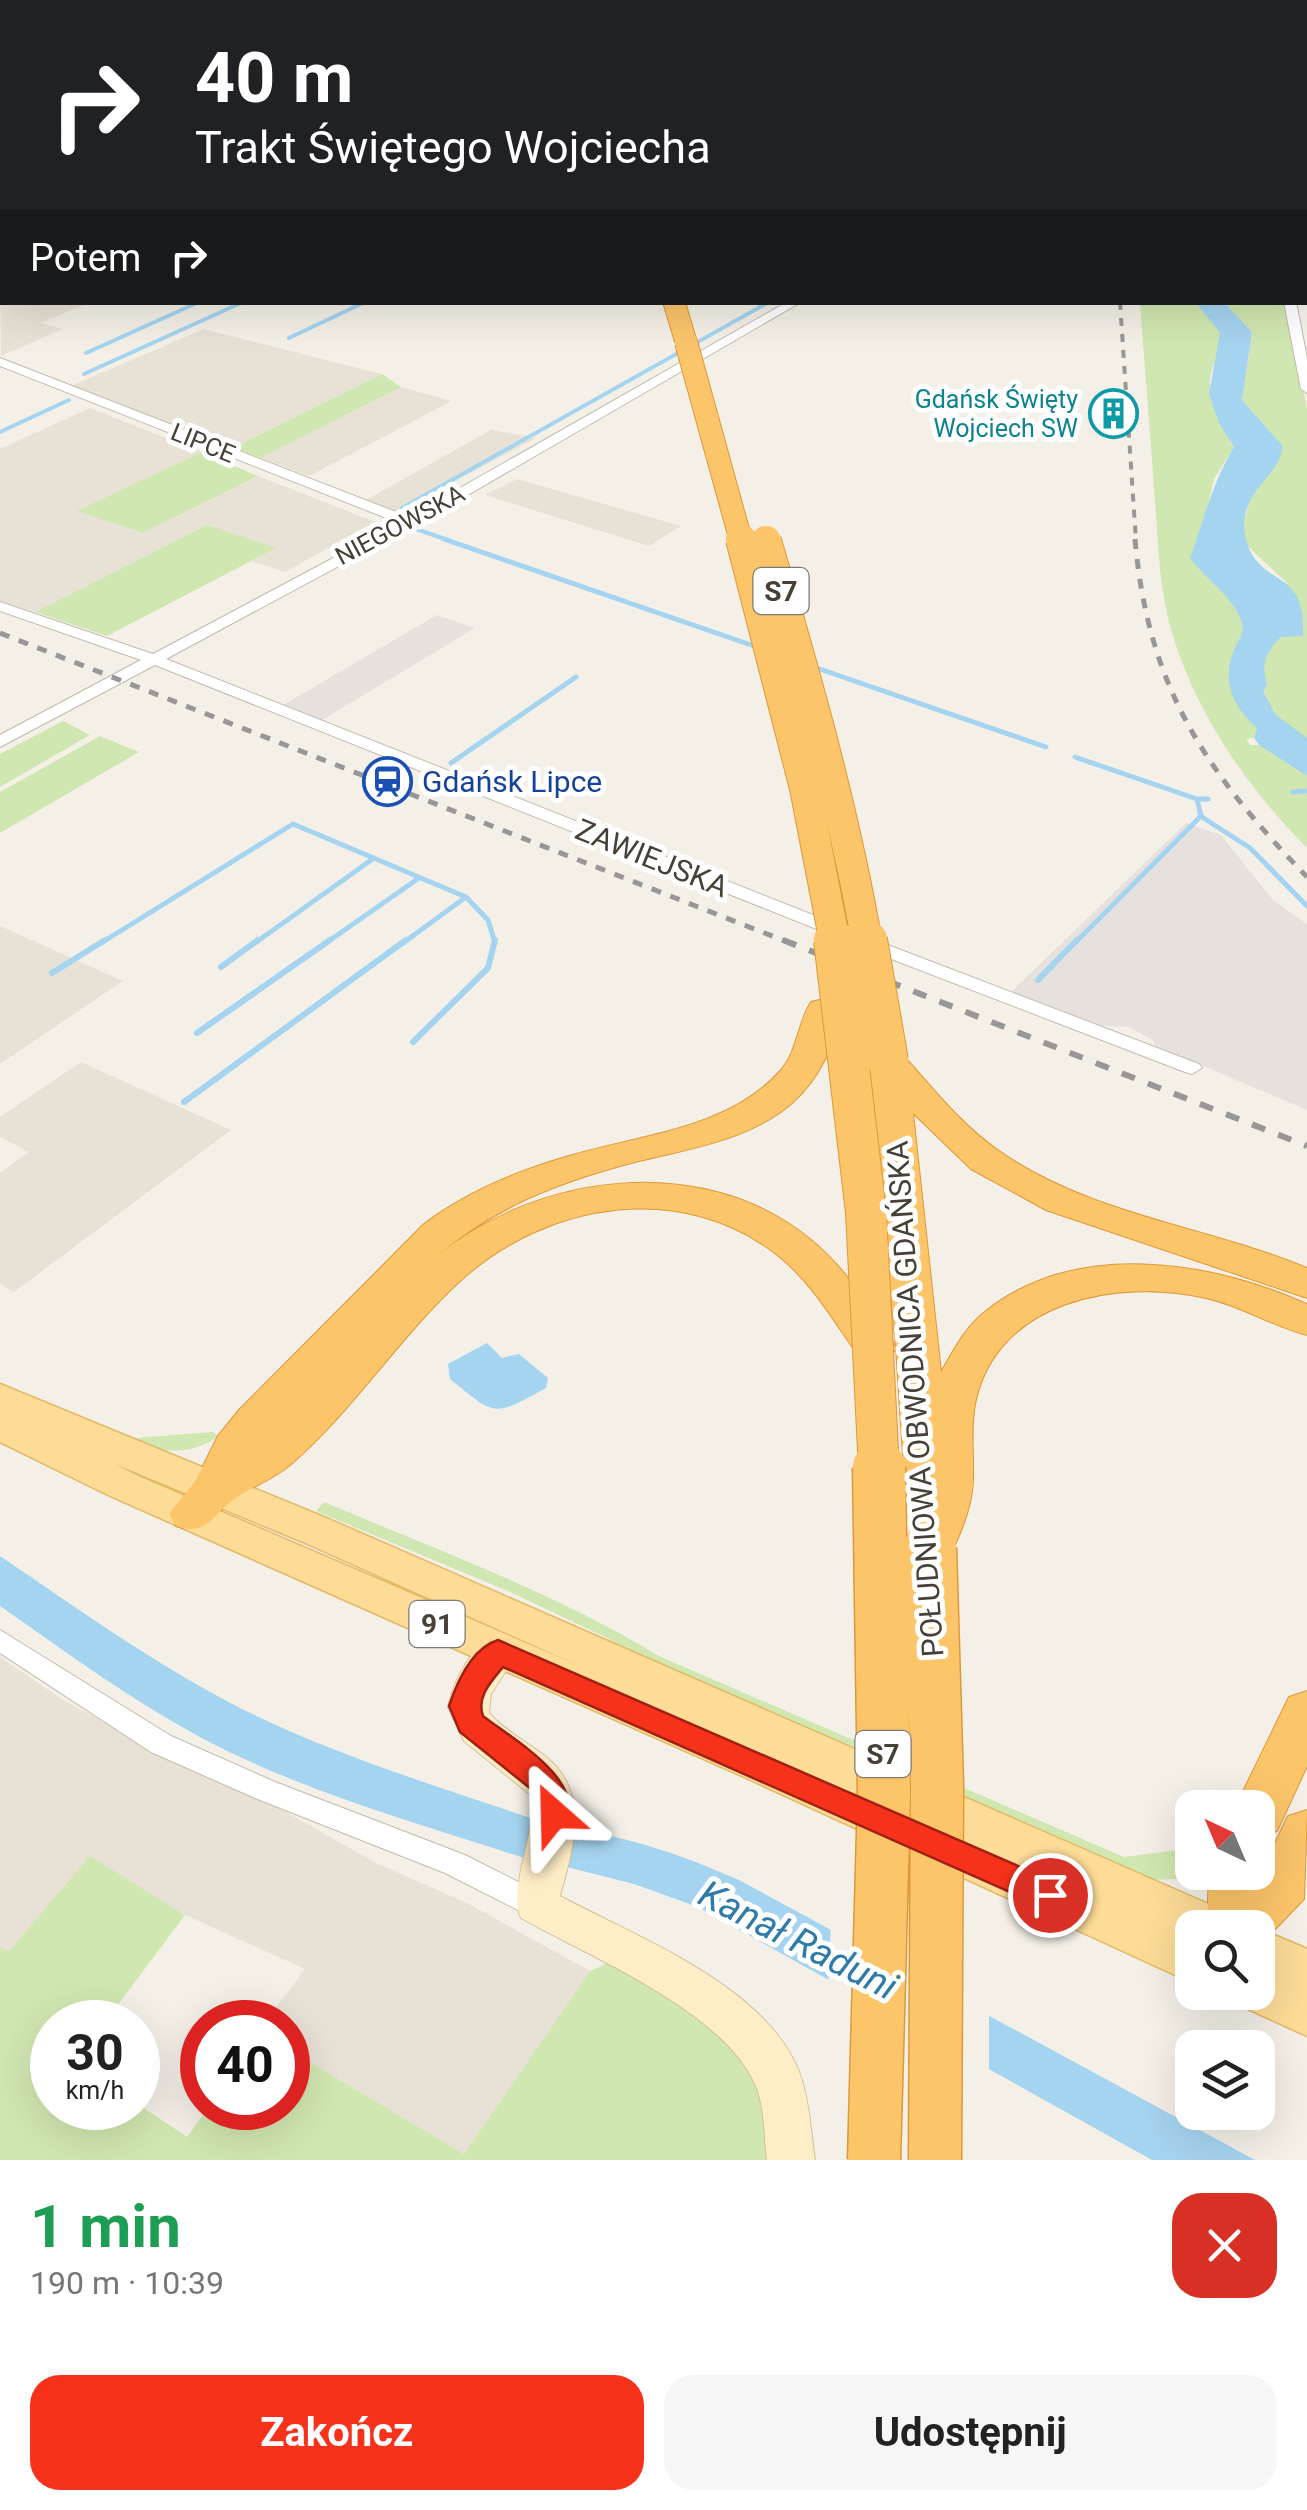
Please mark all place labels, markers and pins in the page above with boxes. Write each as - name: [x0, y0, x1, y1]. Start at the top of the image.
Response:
- place label: Gdańsk Święty Wojciech SW: [915, 384, 1078, 443]
- building icon: Gdańsk Święty Wojciech SW: [1087, 387, 1139, 439]
- station icon: Gdańsk Lipce: [361, 755, 413, 807]
- place label: Gdańsk Lipce: [422, 764, 602, 799]
- pin: [1008, 1853, 1093, 1938]

